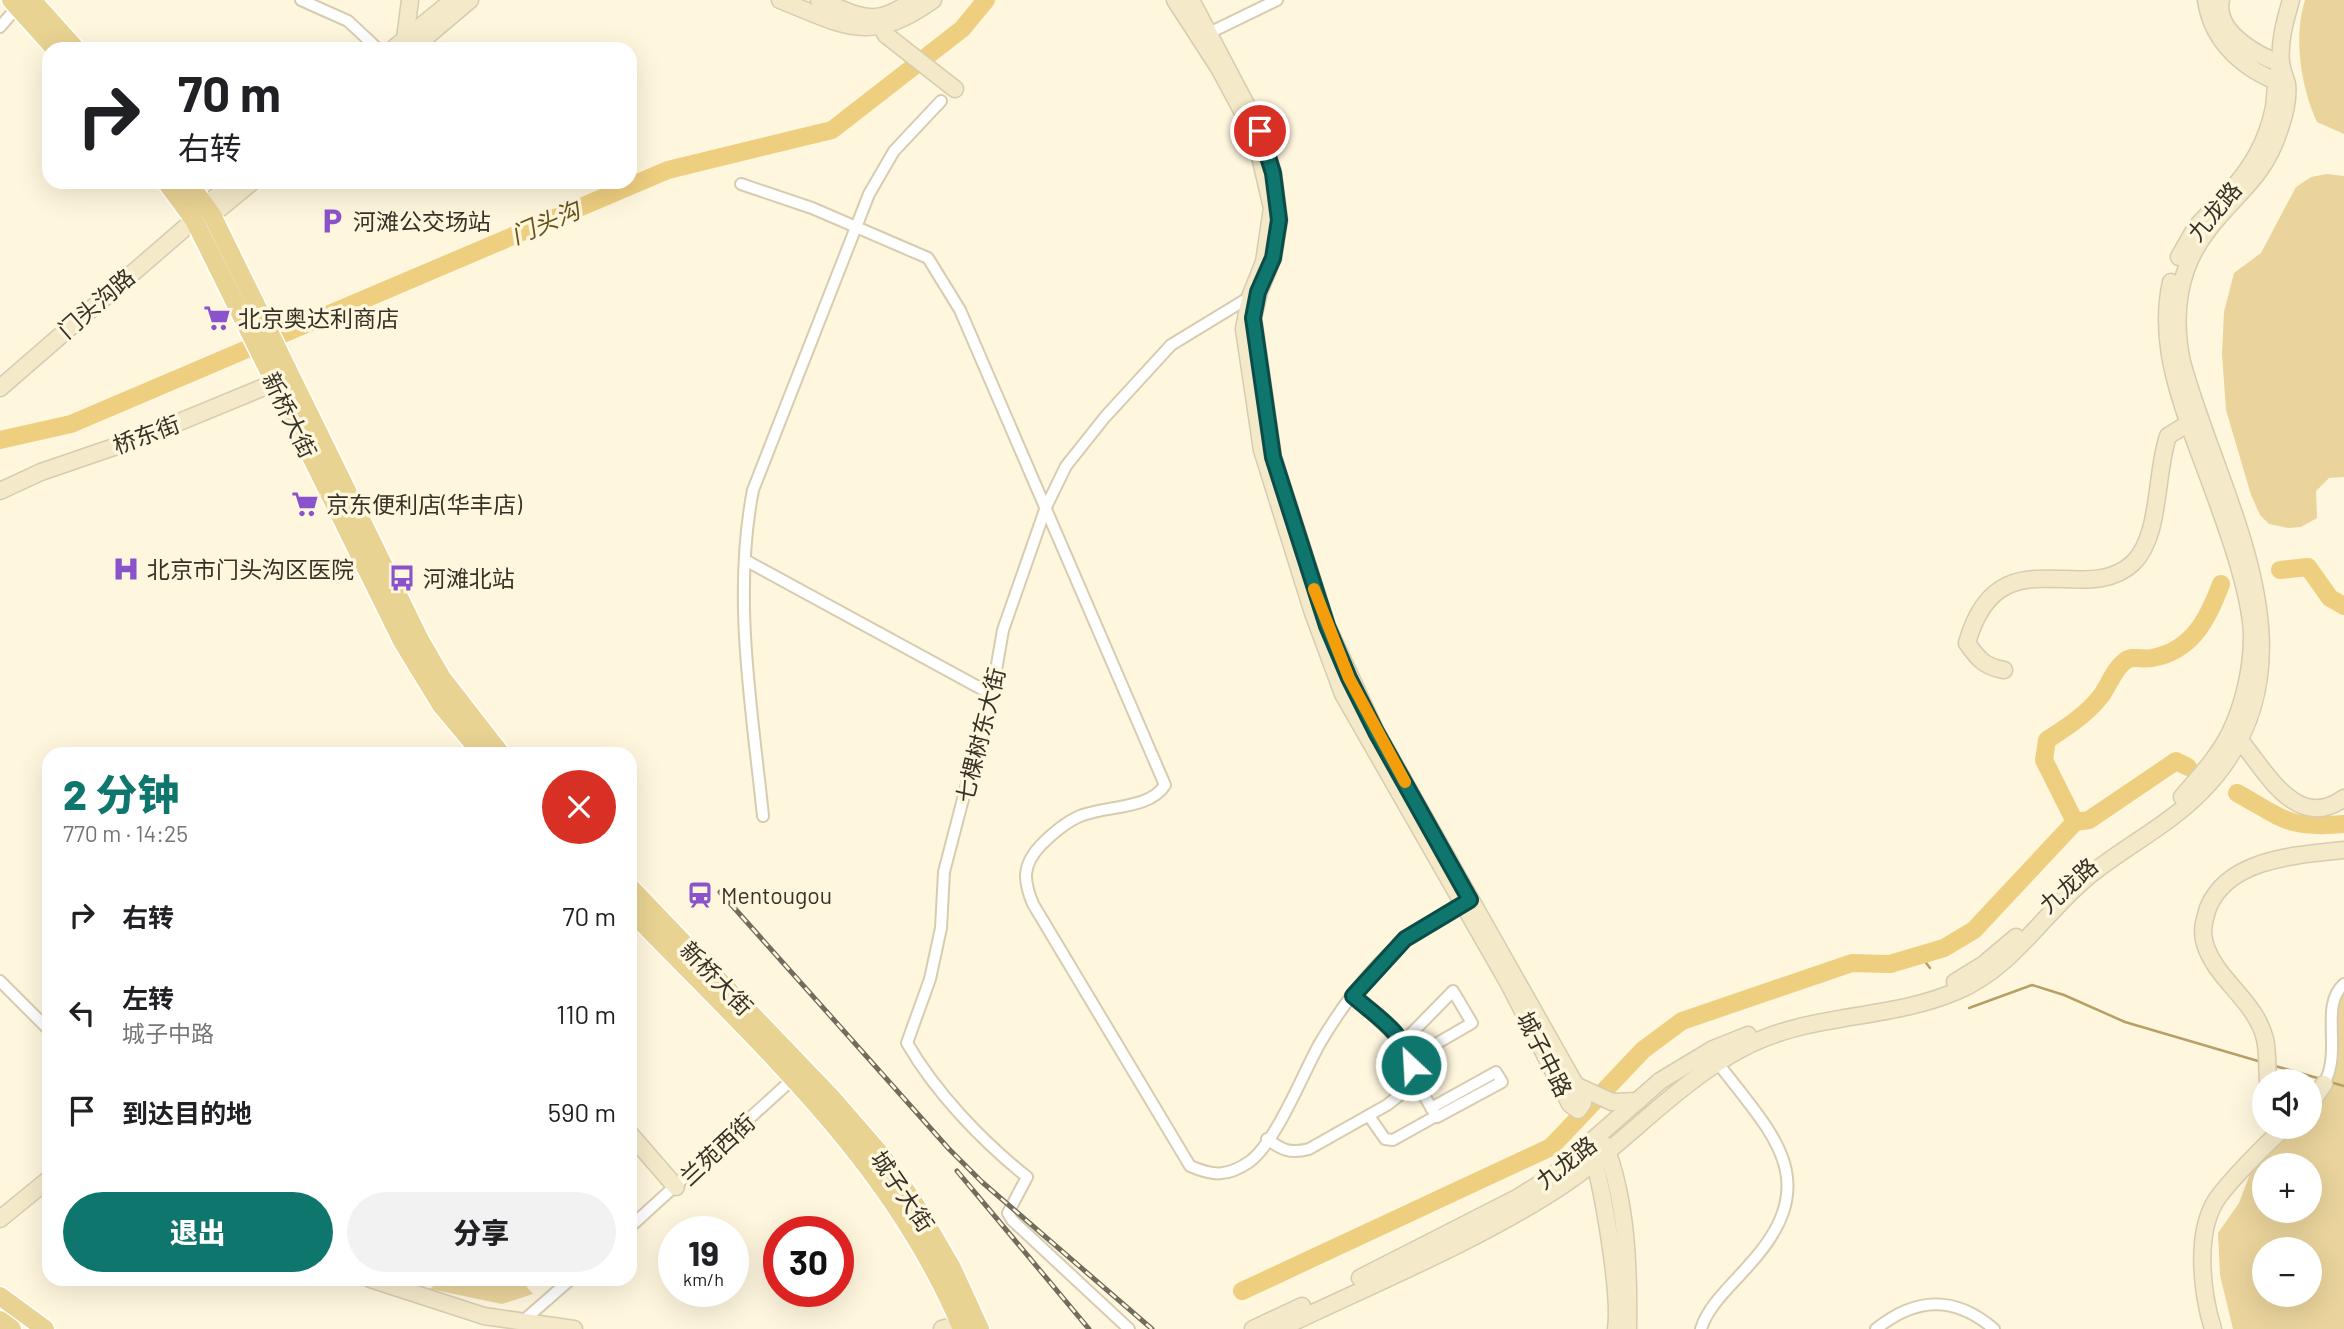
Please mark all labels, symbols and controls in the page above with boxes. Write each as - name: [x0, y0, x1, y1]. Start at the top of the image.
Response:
- text: 70 m: [178, 63, 281, 122]
- icon: right: [63, 70, 154, 161]
- pin: [1230, 101, 1290, 161]
- icon: arrive: [1241, 112, 1279, 150]
- text: 右转: [178, 128, 242, 166]
- street label: 九龙路: [2181, 176, 2247, 246]
- water label: 门头沟: [506, 193, 587, 249]
- parking icon: 河滩公交场站: [317, 206, 347, 236]
- place label: 河滩公交场站: [353, 207, 491, 235]
- street label: 门头沟路: [52, 262, 140, 344]
- supermarket icon: 北京奥达利商店: [202, 303, 232, 333]
- place label: 北京奥达利商店: [238, 304, 399, 332]
- street label: 新桥大街: [257, 368, 323, 462]
- street label: 桥东街: [109, 409, 183, 459]
- supermarket icon: 京东便利店(华丰店): [290, 489, 320, 519]
- place label: 京东便利店(华丰店): [326, 490, 523, 518]
- hospital icon: 北京市门头沟区医院: [111, 554, 141, 584]
- place label: 北京市门头沟区医院: [147, 555, 354, 583]
- bus stop icon: 河滩北站: [387, 563, 417, 593]
- place label: 河滩北站: [423, 564, 515, 592]
- street label: 七棵树东大街: [950, 665, 1010, 805]
- text: 2 分钟: [63, 768, 179, 818]
- button: close: [542, 770, 616, 844]
- text: 770 m · 14:25: [63, 819, 188, 847]
- street label: 九龙路: [2033, 852, 2103, 918]
- station icon: Mentougou: [685, 880, 715, 910]
- place label: Mentougou: [721, 881, 832, 909]
- icon: right: [63, 896, 101, 934]
- text: 70 m: [562, 900, 616, 931]
- text: 右转: [122, 901, 174, 932]
- street label: 新桥大街: [675, 935, 759, 1021]
- text: 左转: [122, 982, 174, 1013]
- icon: left: [63, 994, 101, 1032]
- text: 110 m: [556, 998, 616, 1029]
- street label: 城子中路: [1512, 1007, 1578, 1101]
- text: 城子中路: [122, 1019, 214, 1047]
- position arrow: [1374, 1028, 1448, 1102]
- map controls: [2252, 1069, 2322, 1307]
- button: sound: [2252, 1069, 2322, 1139]
- icon: arrive: [63, 1092, 101, 1130]
- text: 590 m: [548, 1096, 616, 1127]
- text: 到达目的地: [122, 1097, 252, 1128]
- street label: 兰苑西街: [674, 1107, 760, 1191]
- street label: 九龙路: [1530, 1130, 1602, 1194]
- street label: 城子大街: [866, 1145, 940, 1237]
- button: +: [2252, 1153, 2322, 1223]
- button: 退出: [63, 1192, 333, 1272]
- button: 分享: [347, 1192, 616, 1272]
- speed limit sign: 30: [763, 1216, 854, 1307]
- text: 19: [688, 1231, 719, 1273]
- button: −: [2252, 1237, 2322, 1307]
- text: km/h: [683, 1268, 724, 1290]

